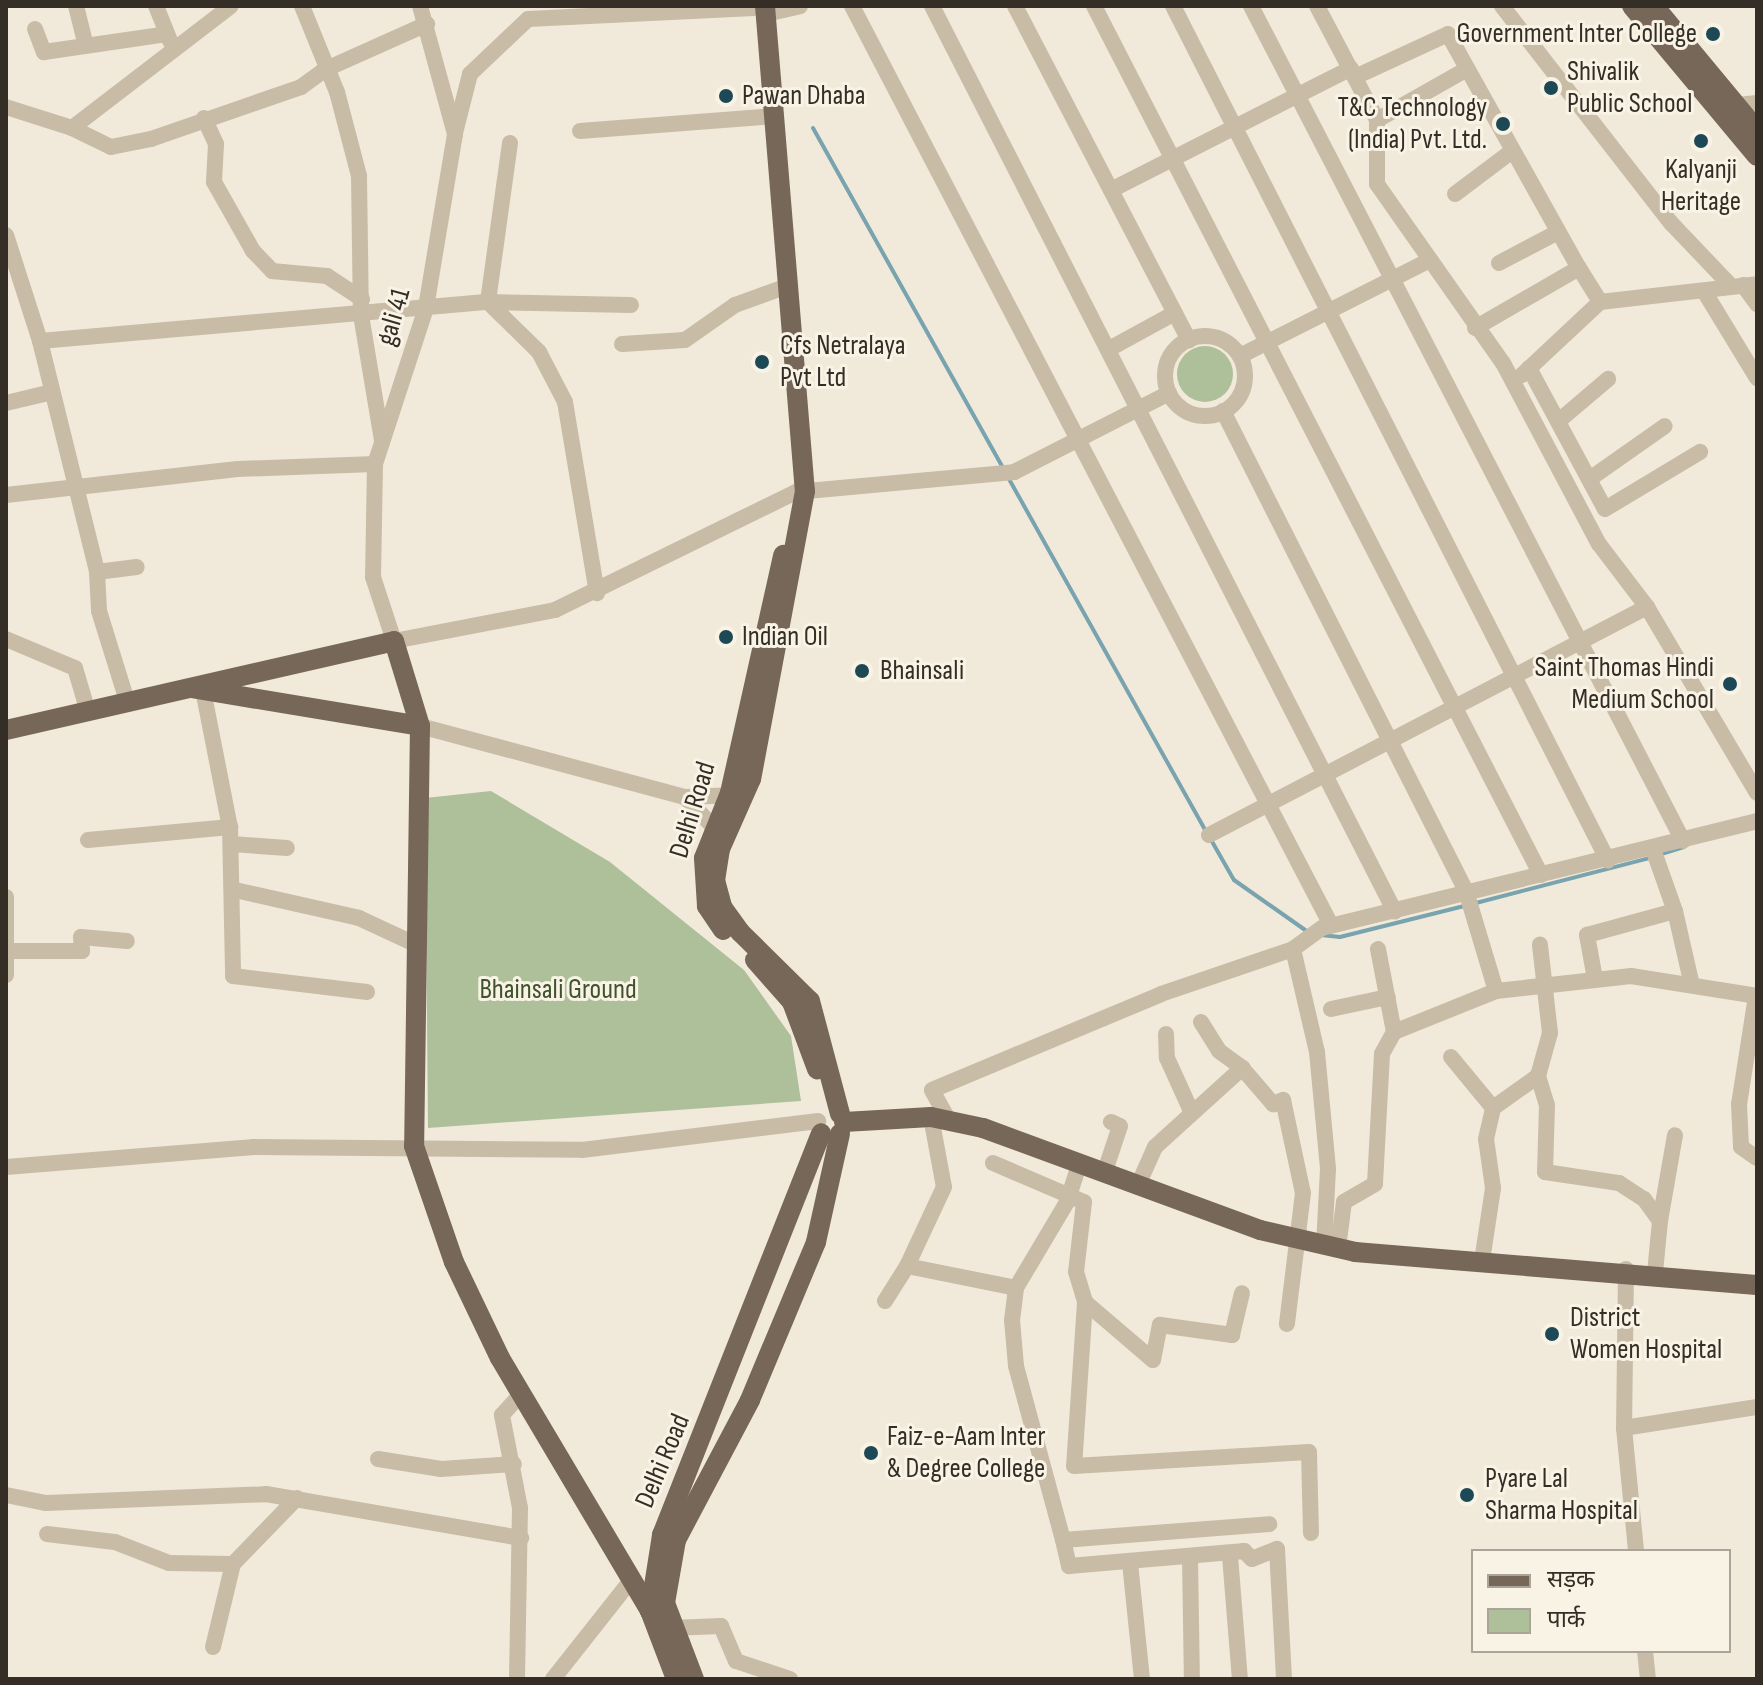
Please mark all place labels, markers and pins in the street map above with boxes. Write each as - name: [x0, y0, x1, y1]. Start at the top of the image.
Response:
- place label: Government Inter College: [1456, 17, 1697, 51]
- marker: Government Inter College: [1704, 25, 1722, 43]
- place label: Shivalik Public School: [1567, 55, 1692, 121]
- place label: Pawan Dhaba: [742, 79, 866, 113]
- marker: Shivalik Public School: [1542, 79, 1560, 97]
- marker: Pawan Dhaba: [717, 87, 735, 105]
- place label: T&C Technology (India) Pvt. Ltd.: [1338, 91, 1487, 157]
- marker: T&C Technology (India) Pvt. Ltd.: [1494, 115, 1512, 133]
- marker: Kalyanji Heritage: [1692, 132, 1710, 150]
- place label: Kalyanji Heritage: [1661, 153, 1741, 219]
- place label: Cfs Netralaya Pvt Ltd: [780, 329, 906, 395]
- marker: Cfs Netralaya Pvt Ltd: [751, 351, 773, 373]
- place label: Indian Oil: [742, 620, 828, 654]
- marker: Indian Oil: [717, 628, 735, 646]
- place label: Saint Thomas Hindi Medium School: [1535, 651, 1714, 717]
- place label: Bhainsali: [880, 654, 964, 688]
- marker: Bhainsali: [851, 660, 873, 682]
- marker: Saint Thomas Hindi Medium School: [1721, 675, 1739, 693]
- place label: District Women Hospital: [1570, 1301, 1722, 1367]
- marker: District Women Hospital: [1541, 1323, 1563, 1345]
- place label: Faiz-e-Aam Inter & Degree College: [887, 1420, 1045, 1486]
- marker: Faiz-e-Aam Inter & Degree College: [862, 1444, 880, 1462]
- place label: Pyare Lal Sharma Hospital: [1485, 1462, 1638, 1528]
- marker: Pyare Lal Sharma Hospital: [1456, 1484, 1478, 1506]

